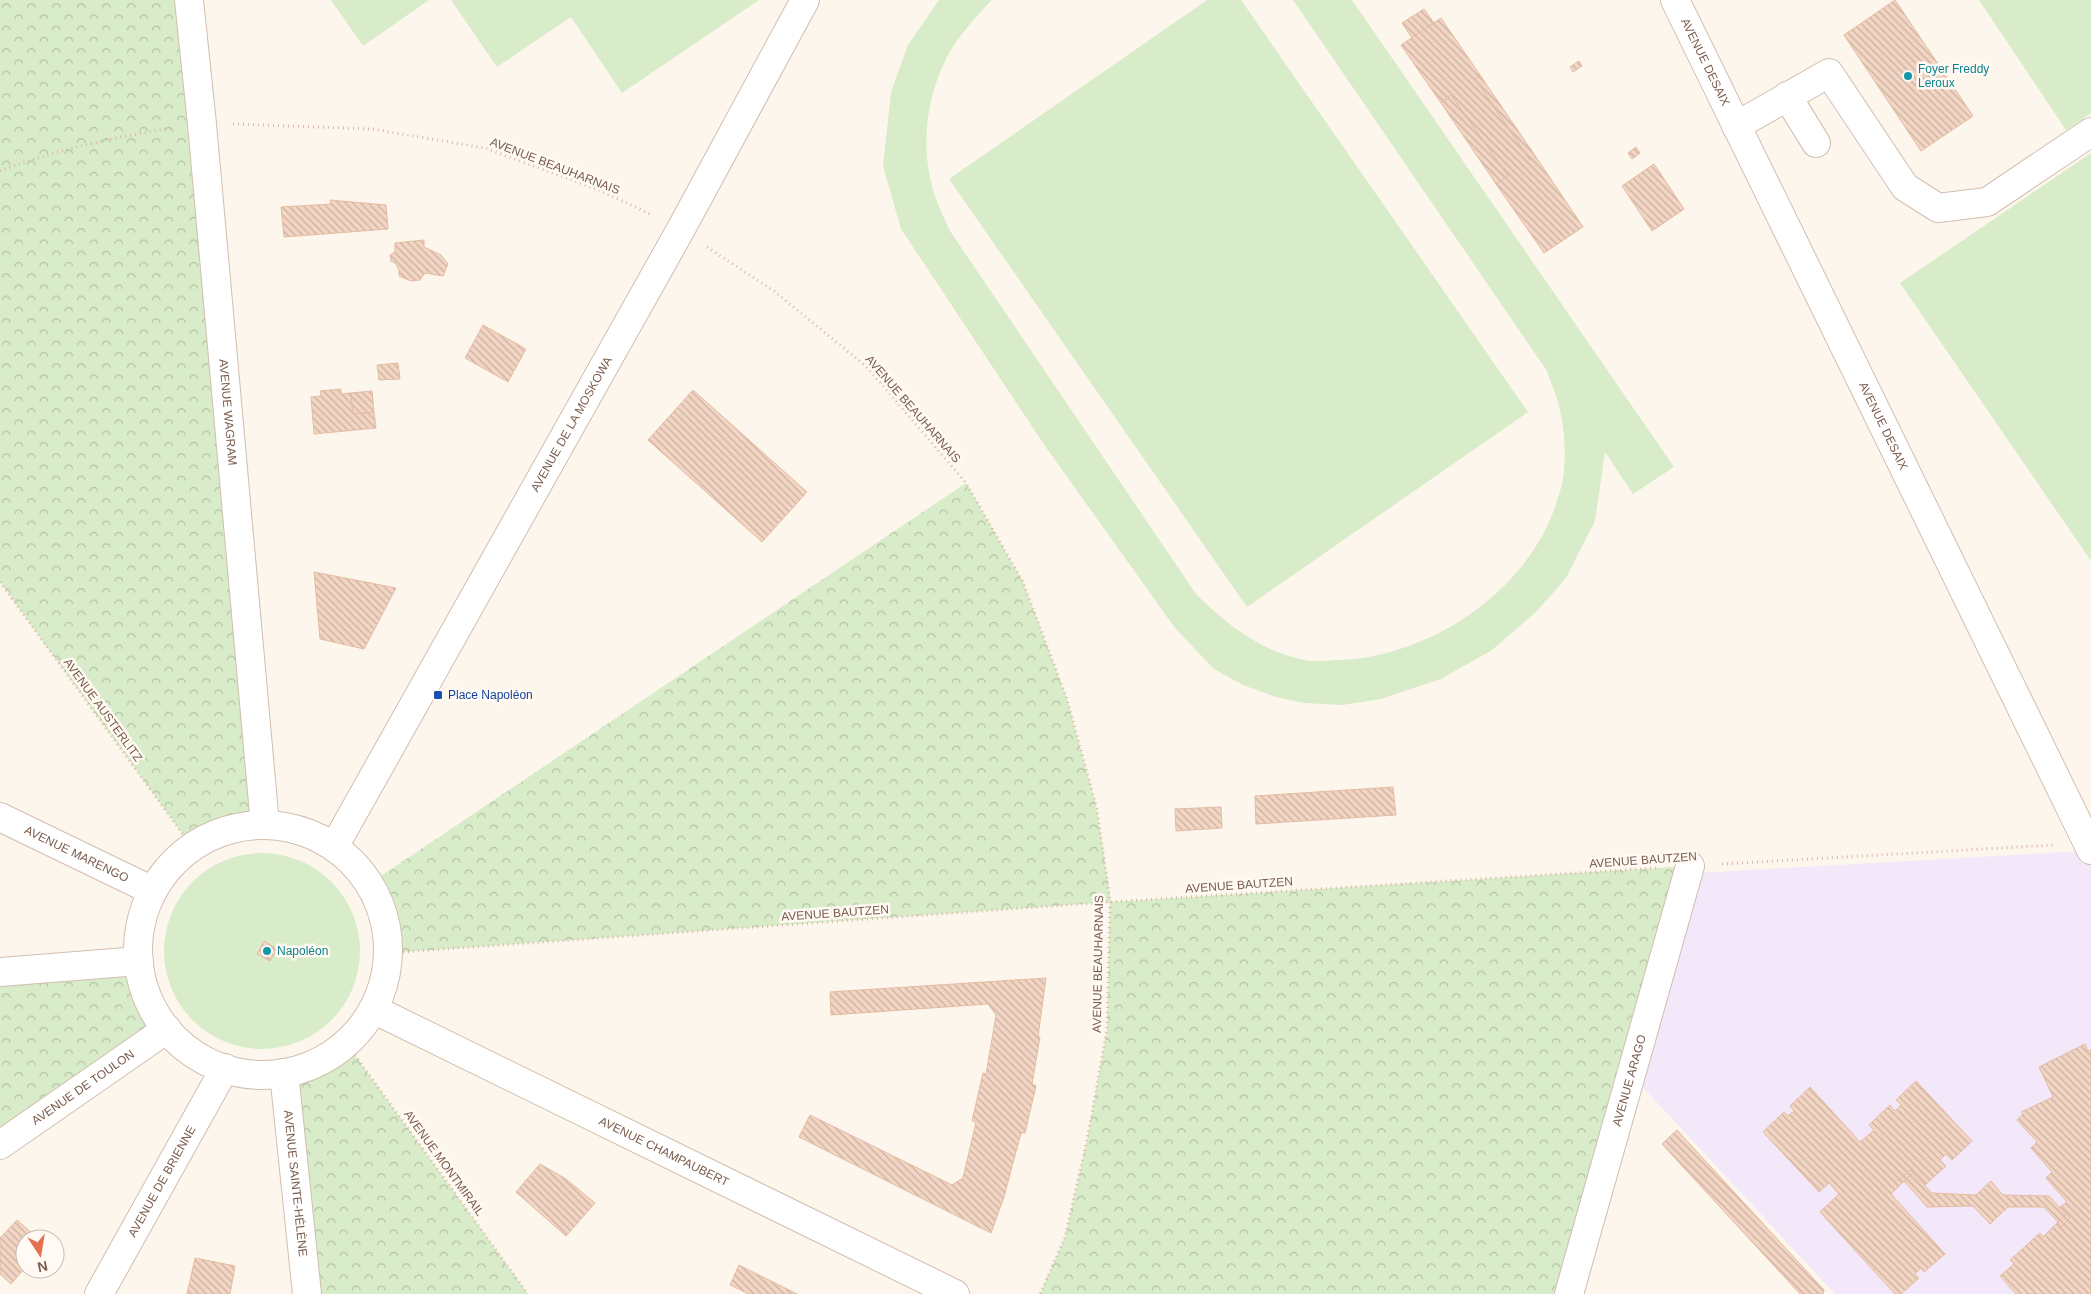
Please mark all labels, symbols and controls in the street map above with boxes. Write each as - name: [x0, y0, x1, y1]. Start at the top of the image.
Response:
- street label: AVENUE DESAIX: [1678, 16, 1733, 108]
- place label: Foyer Freddy Leroux: [1918, 62, 1989, 90]
- marker: Foyer Freddy Leroux: [1902, 70, 1914, 82]
- street label: AVENUE BEAUHARNAIS: [488, 135, 622, 197]
- street label: AVENUE BEAUHARNAIS: [863, 352, 963, 466]
- street label: AVENUE DE LA MOSKOWA: [528, 354, 615, 494]
- street label: AVENUE WAGRAM: [216, 358, 240, 466]
- street label: AVENUE DESAIX: [1856, 380, 1911, 472]
- street label: AVENUE AUSTERLITZ: [61, 656, 145, 764]
- place label: Place Napoléon: [448, 688, 533, 702]
- marker: Place Napoléon: [432, 689, 444, 701]
- street label: AVENUE MARENGO: [22, 823, 131, 885]
- street label: AVENUE BAUTZEN: [1589, 849, 1697, 871]
- street label: AVENUE BAUTZEN: [1185, 874, 1293, 896]
- street label: AVENUE BEAUHARNAIS: [1090, 895, 1106, 1033]
- street label: AVENUE BAUTZEN: [781, 902, 889, 924]
- place label: Napoléon: [277, 944, 328, 958]
- marker: Napoléon: [261, 945, 273, 957]
- street label: AVENUE ARAGO: [1610, 1033, 1649, 1128]
- street label: AVENUE DE TOULON: [29, 1047, 137, 1128]
- street label: AVENUE MONTMIRAIL: [401, 1107, 487, 1219]
- street label: AVENUE SAINTE-HÉLÈNE: [281, 1109, 310, 1257]
- street label: AVENUE CHAMPAUBERT: [597, 1114, 732, 1189]
- street label: AVENUE DE BRIENNE: [125, 1123, 198, 1239]
- north arrow: [15, 1229, 65, 1279]
- text: N: [36, 1258, 49, 1276]

